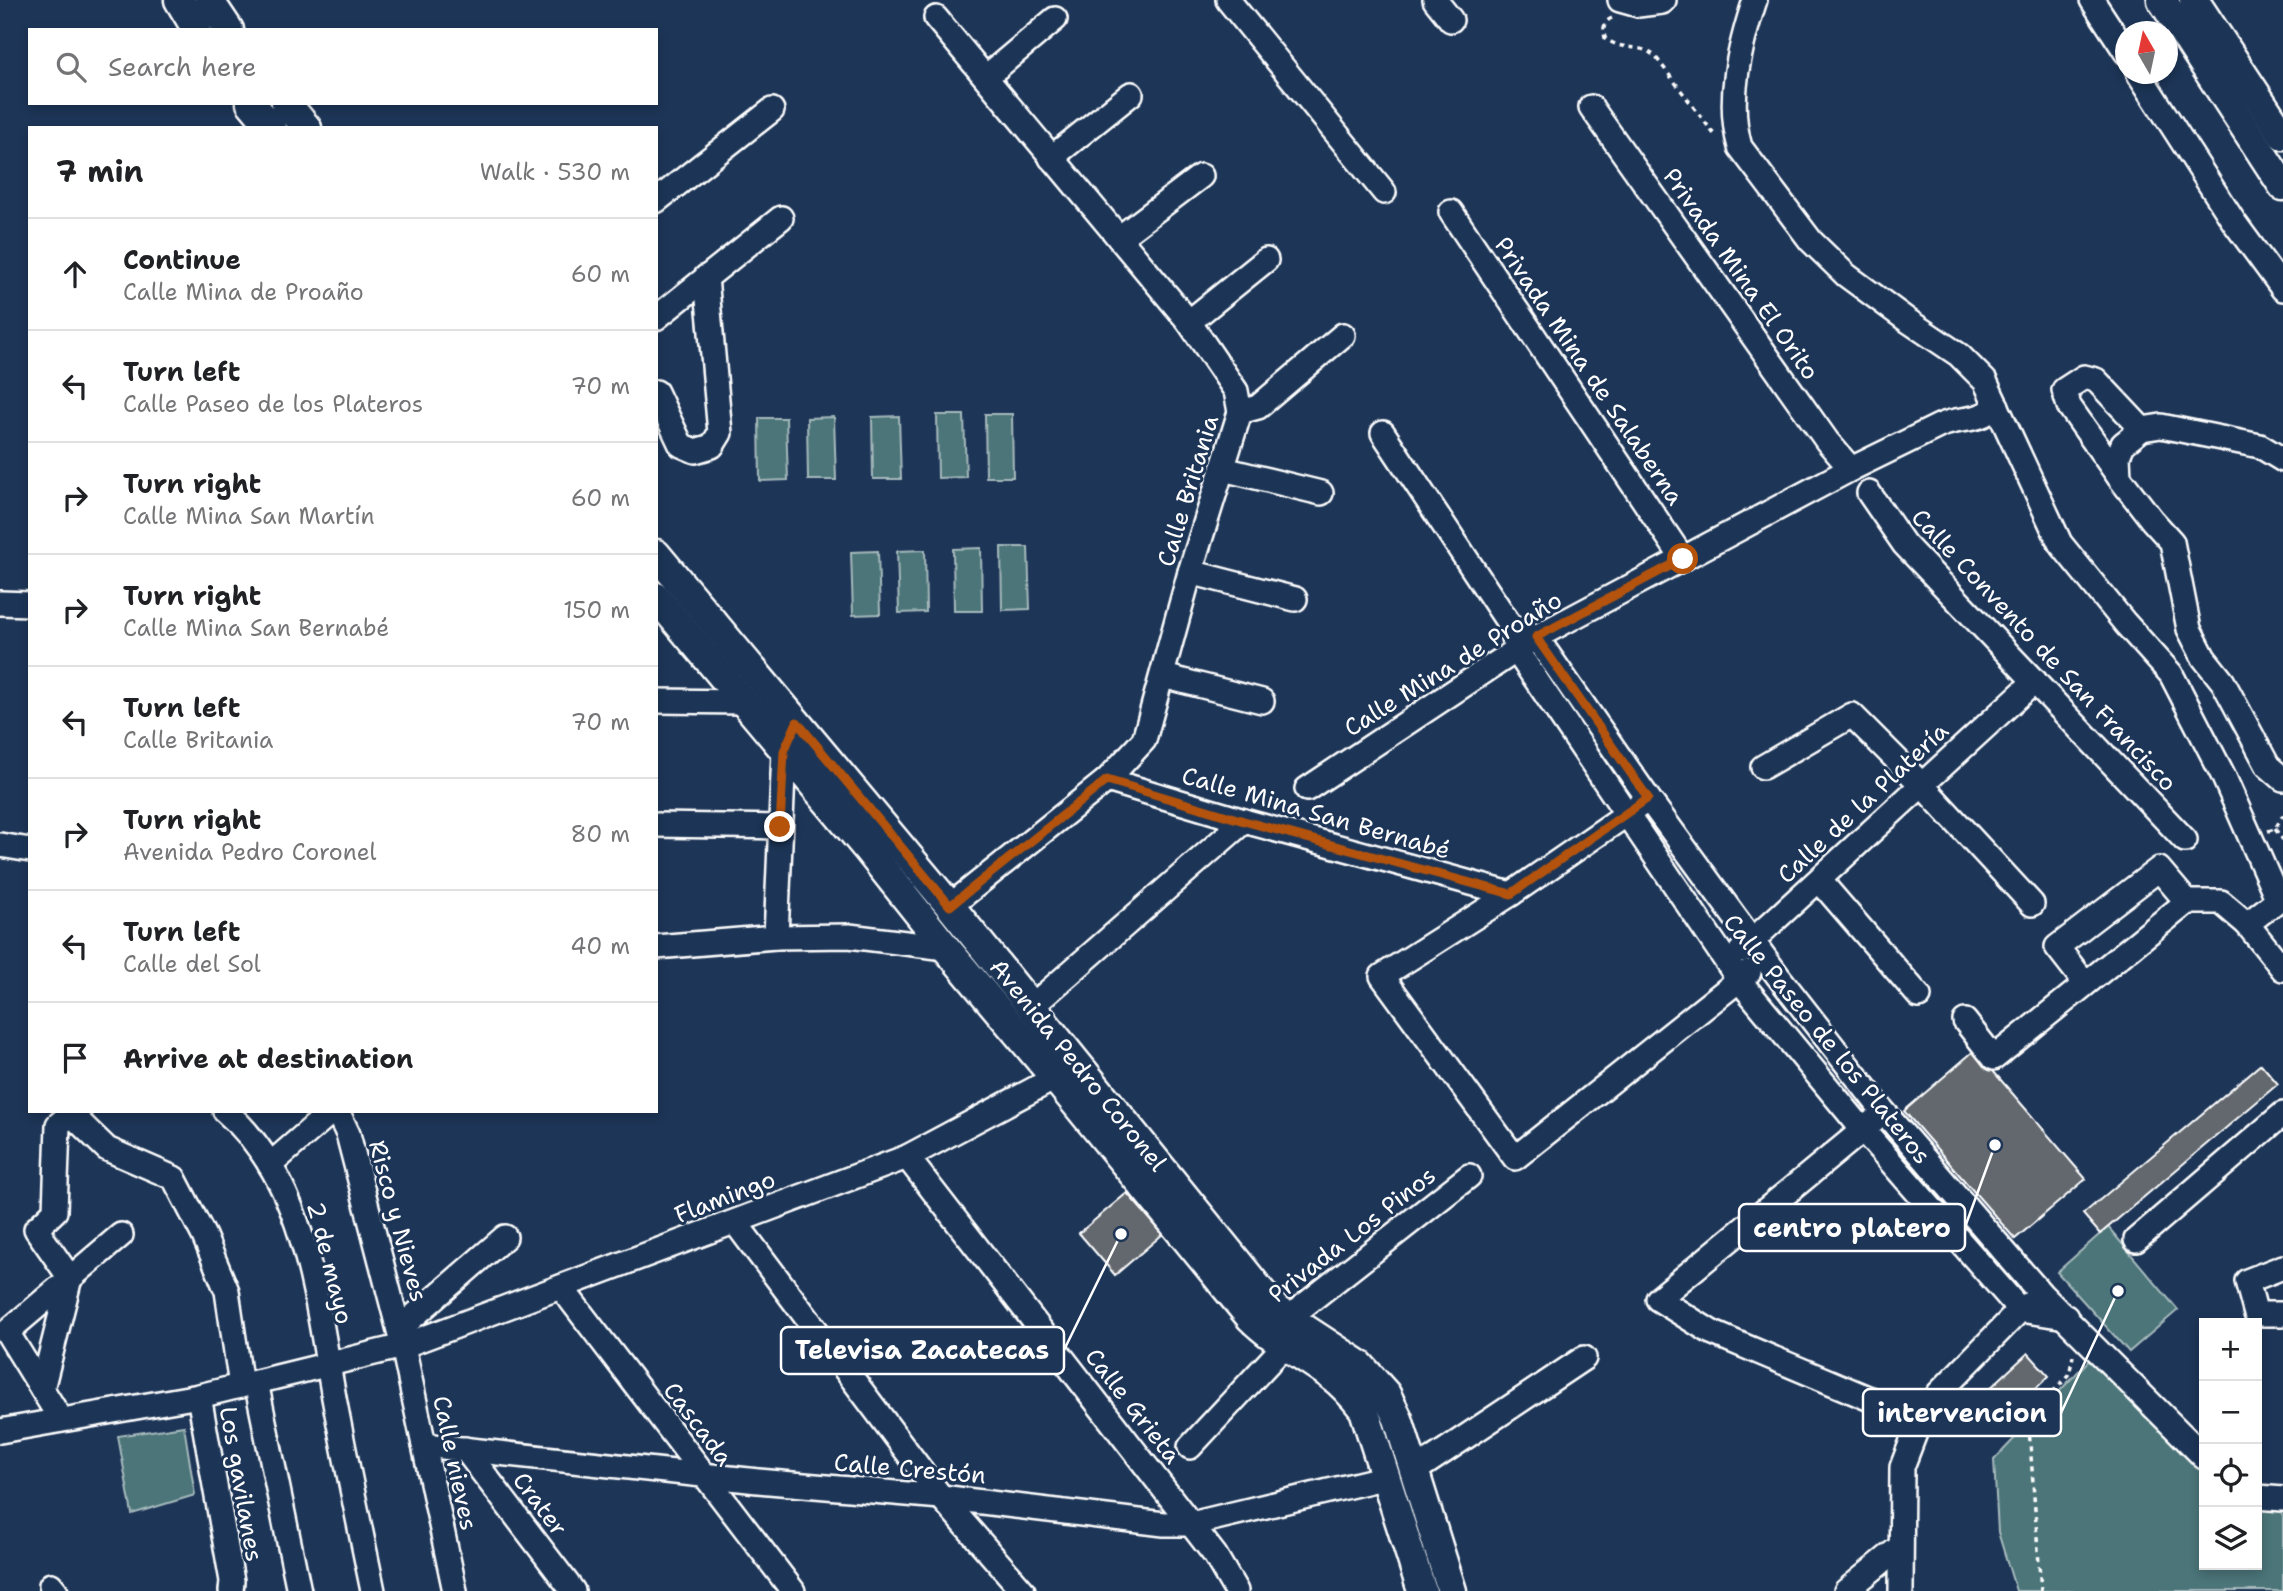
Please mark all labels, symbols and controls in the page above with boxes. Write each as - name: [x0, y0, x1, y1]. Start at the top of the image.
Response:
- north arrow: [2115, 21, 2178, 84]
- search box: [28, 28, 658, 105]
- icon: search: [52, 48, 90, 86]
- text: Search here: [108, 49, 257, 84]
- text: 7 min: [56, 151, 143, 192]
- text: Walk · 530 m: [480, 157, 630, 187]
- street label: Privada Mina El Orito: [1656, 162, 1826, 386]
- street label: Privada Mina de Salaberna: [1487, 231, 1691, 511]
- text: Continue: [123, 242, 241, 277]
- icon: ahead: [56, 255, 94, 293]
- text: 60 m: [571, 259, 630, 289]
- text: Calle Mina de Proaño: [123, 277, 364, 307]
- text: Turn left: [123, 354, 240, 389]
- icon: left: [56, 367, 94, 405]
- text: 70 m: [571, 371, 630, 401]
- text: Calle Paseo de los Plateros: [123, 389, 423, 419]
- street label: Calle Britania: [1150, 411, 1226, 571]
- text: Turn right: [123, 466, 261, 501]
- icon: right: [56, 479, 94, 517]
- text: 60 m: [571, 483, 630, 513]
- text: Calle Mina San Martín: [123, 501, 375, 531]
- street label: Calle Convento de San Francisco: [1904, 502, 2184, 798]
- route start: [1667, 543, 1698, 574]
- text: Turn right: [123, 578, 261, 613]
- street label: Calle Mina de Proaño: [1338, 584, 1568, 744]
- icon: right: [56, 591, 94, 629]
- text: 150 m: [563, 595, 630, 625]
- text: Calle Mina San Bernabé: [123, 613, 389, 643]
- text: Turn left: [123, 690, 240, 725]
- icon: left: [56, 703, 94, 741]
- text: 70 m: [571, 707, 630, 737]
- street label: Calle de la Platería: [1771, 715, 1955, 891]
- text: Calle Britania: [123, 725, 273, 755]
- street label: Calle Mina San Bernabé: [1178, 759, 1454, 867]
- text: Turn right: [123, 802, 261, 837]
- route end: [764, 811, 795, 842]
- icon: right: [56, 815, 94, 853]
- text: 80 m: [571, 819, 630, 849]
- text: Avenida Pedro Coronel: [123, 837, 376, 867]
- street label: Calle Paseo de los Plateros: [1716, 907, 1938, 1171]
- text: Turn left: [123, 914, 240, 949]
- icon: left: [56, 927, 94, 965]
- text: 40 m: [570, 931, 630, 961]
- text: Calle del Sol: [123, 949, 261, 979]
- street label: Avenida Pedro Coronel: [982, 952, 1174, 1178]
- icon: arrive: [56, 1039, 94, 1077]
- text: Arrive at destination: [123, 1041, 413, 1076]
- street label: Risco y Nieves: [361, 1137, 435, 1305]
- street label: Privada Los Pinos: [1262, 1160, 1442, 1310]
- street label: Flamingo: [670, 1163, 780, 1231]
- street label: 2 de mayo: [299, 1198, 361, 1328]
- callout: centro platero: [1739, 1204, 1965, 1251]
- text: centro platero: [1753, 1210, 1951, 1245]
- map controls: [2199, 1318, 2262, 1570]
- button: +: [2199, 1318, 2262, 1381]
- callout: Televisa Zacatecas: [781, 1327, 1064, 1374]
- text: Televisa Zacatecas: [795, 1332, 1049, 1367]
- street label: Calle Grieta: [1078, 1342, 1188, 1470]
- street label: Cascada: [656, 1375, 740, 1473]
- button: −: [2199, 1381, 2262, 1444]
- callout: intervencion: [1863, 1389, 2061, 1436]
- street label: Calle nieves: [425, 1393, 485, 1533]
- text: intervencion: [1877, 1395, 2047, 1430]
- street label: Los gavilanes: [212, 1404, 270, 1564]
- button: locate: [2199, 1444, 2262, 1507]
- street label: Calle Crestón: [833, 1446, 987, 1492]
- street label: Crater: [505, 1465, 575, 1543]
- button: layers: [2199, 1507, 2262, 1570]

